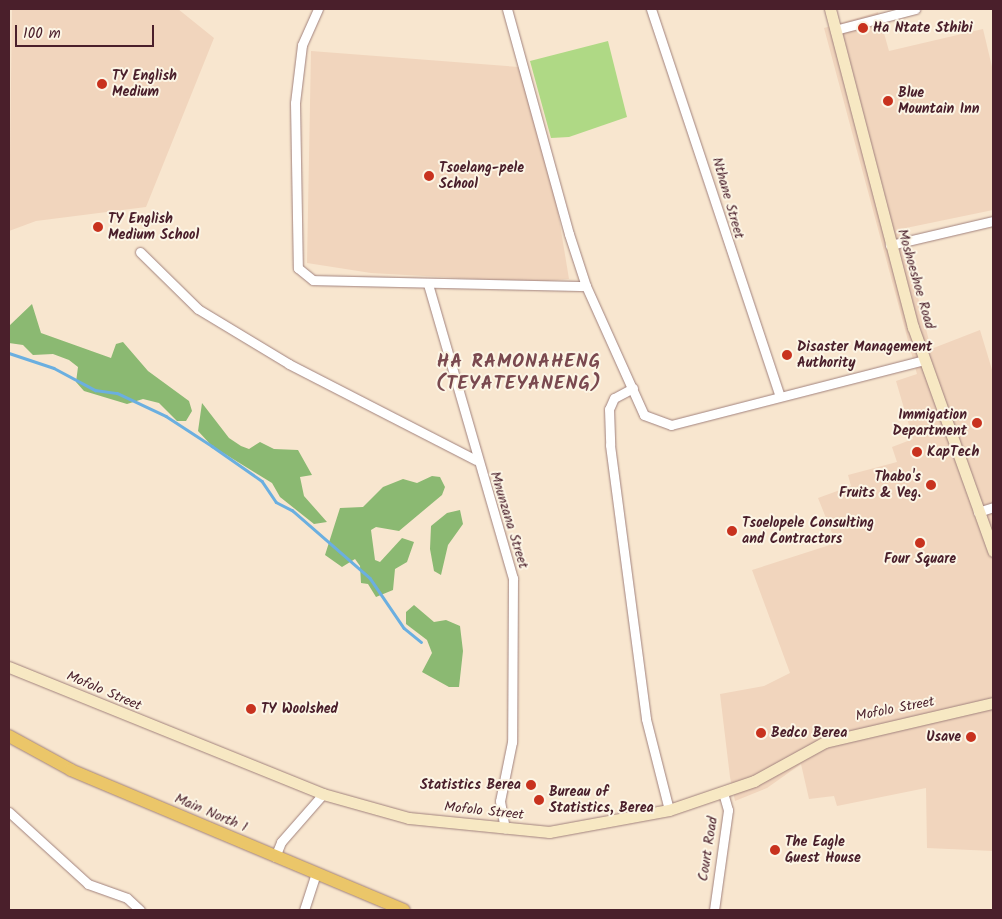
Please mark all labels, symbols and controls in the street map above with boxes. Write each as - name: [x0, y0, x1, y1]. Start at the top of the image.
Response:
- scale bar: [18, 15, 156, 47]
- place label: Ha Ntate Sthibi: [873, 20, 973, 36]
- text: 100 m: [23, 22, 61, 46]
- marker: Ha Ntate Sthibi: [857, 22, 869, 34]
- place label: TY English Medium: [112, 68, 177, 100]
- marker: TY English Medium: [96, 78, 108, 90]
- place label: Blue Mountain Inn: [898, 85, 980, 118]
- marker: Blue Mountain Inn: [882, 95, 894, 107]
- street label: Nthane Street: [708, 155, 748, 241]
- place label: Tsoelang-pele School: [439, 160, 524, 192]
- marker: Tsoelang-pele School: [423, 170, 435, 182]
- place label: TY English Medium School: [108, 211, 199, 243]
- marker: TY English Medium School: [92, 221, 104, 233]
- street label: Moshoeshoe Road: [894, 227, 938, 331]
- place label: Disaster Management Authority: [797, 339, 932, 372]
- marker: Disaster Management Authority: [781, 349, 793, 361]
- district label: HA RAMONAHENG (TEYATEYANENG): [434, 352, 604, 396]
- place label: Immigation Department: [892, 407, 967, 440]
- marker: Immigation Department: [971, 417, 983, 429]
- place label: KapTech: [927, 444, 979, 460]
- marker: KapTech: [911, 446, 923, 458]
- street label: Mnunzana Street: [486, 469, 532, 571]
- place label: Thabo's Fruits & Veg.: [839, 469, 921, 502]
- marker: Thabo's Fruits & Veg.: [925, 479, 937, 491]
- place label: Tsoelopele Consulting and Contractors: [742, 515, 874, 548]
- marker: Tsoelopele Consulting and Contractors: [726, 525, 738, 537]
- marker: Four Square: [914, 537, 926, 549]
- place label: Four Square: [884, 551, 956, 567]
- street label: Mofolo Street: [64, 668, 144, 714]
- street label: Mofolo Street: [854, 693, 936, 725]
- place label: TY Woolshed: [261, 701, 338, 717]
- marker: TY Woolshed: [245, 703, 257, 715]
- place label: Bedco Berea: [771, 725, 847, 741]
- marker: Bedco Berea: [755, 727, 767, 739]
- place label: Usave: [926, 729, 961, 745]
- marker: Usave: [965, 731, 977, 743]
- place label: Statistics Berea: [420, 777, 521, 793]
- marker: Statistics Berea: [525, 779, 537, 791]
- place label: Bureau of Statistics, Berea: [549, 784, 654, 816]
- street label: Main North 1: [172, 790, 250, 836]
- marker: Bureau of Statistics, Berea: [533, 794, 545, 806]
- street label: Mofolo Street: [443, 798, 525, 824]
- street label: Court Road: [695, 815, 721, 883]
- place label: The Eagle Guest House: [785, 834, 861, 866]
- marker: The Eagle Guest House: [769, 844, 781, 856]

